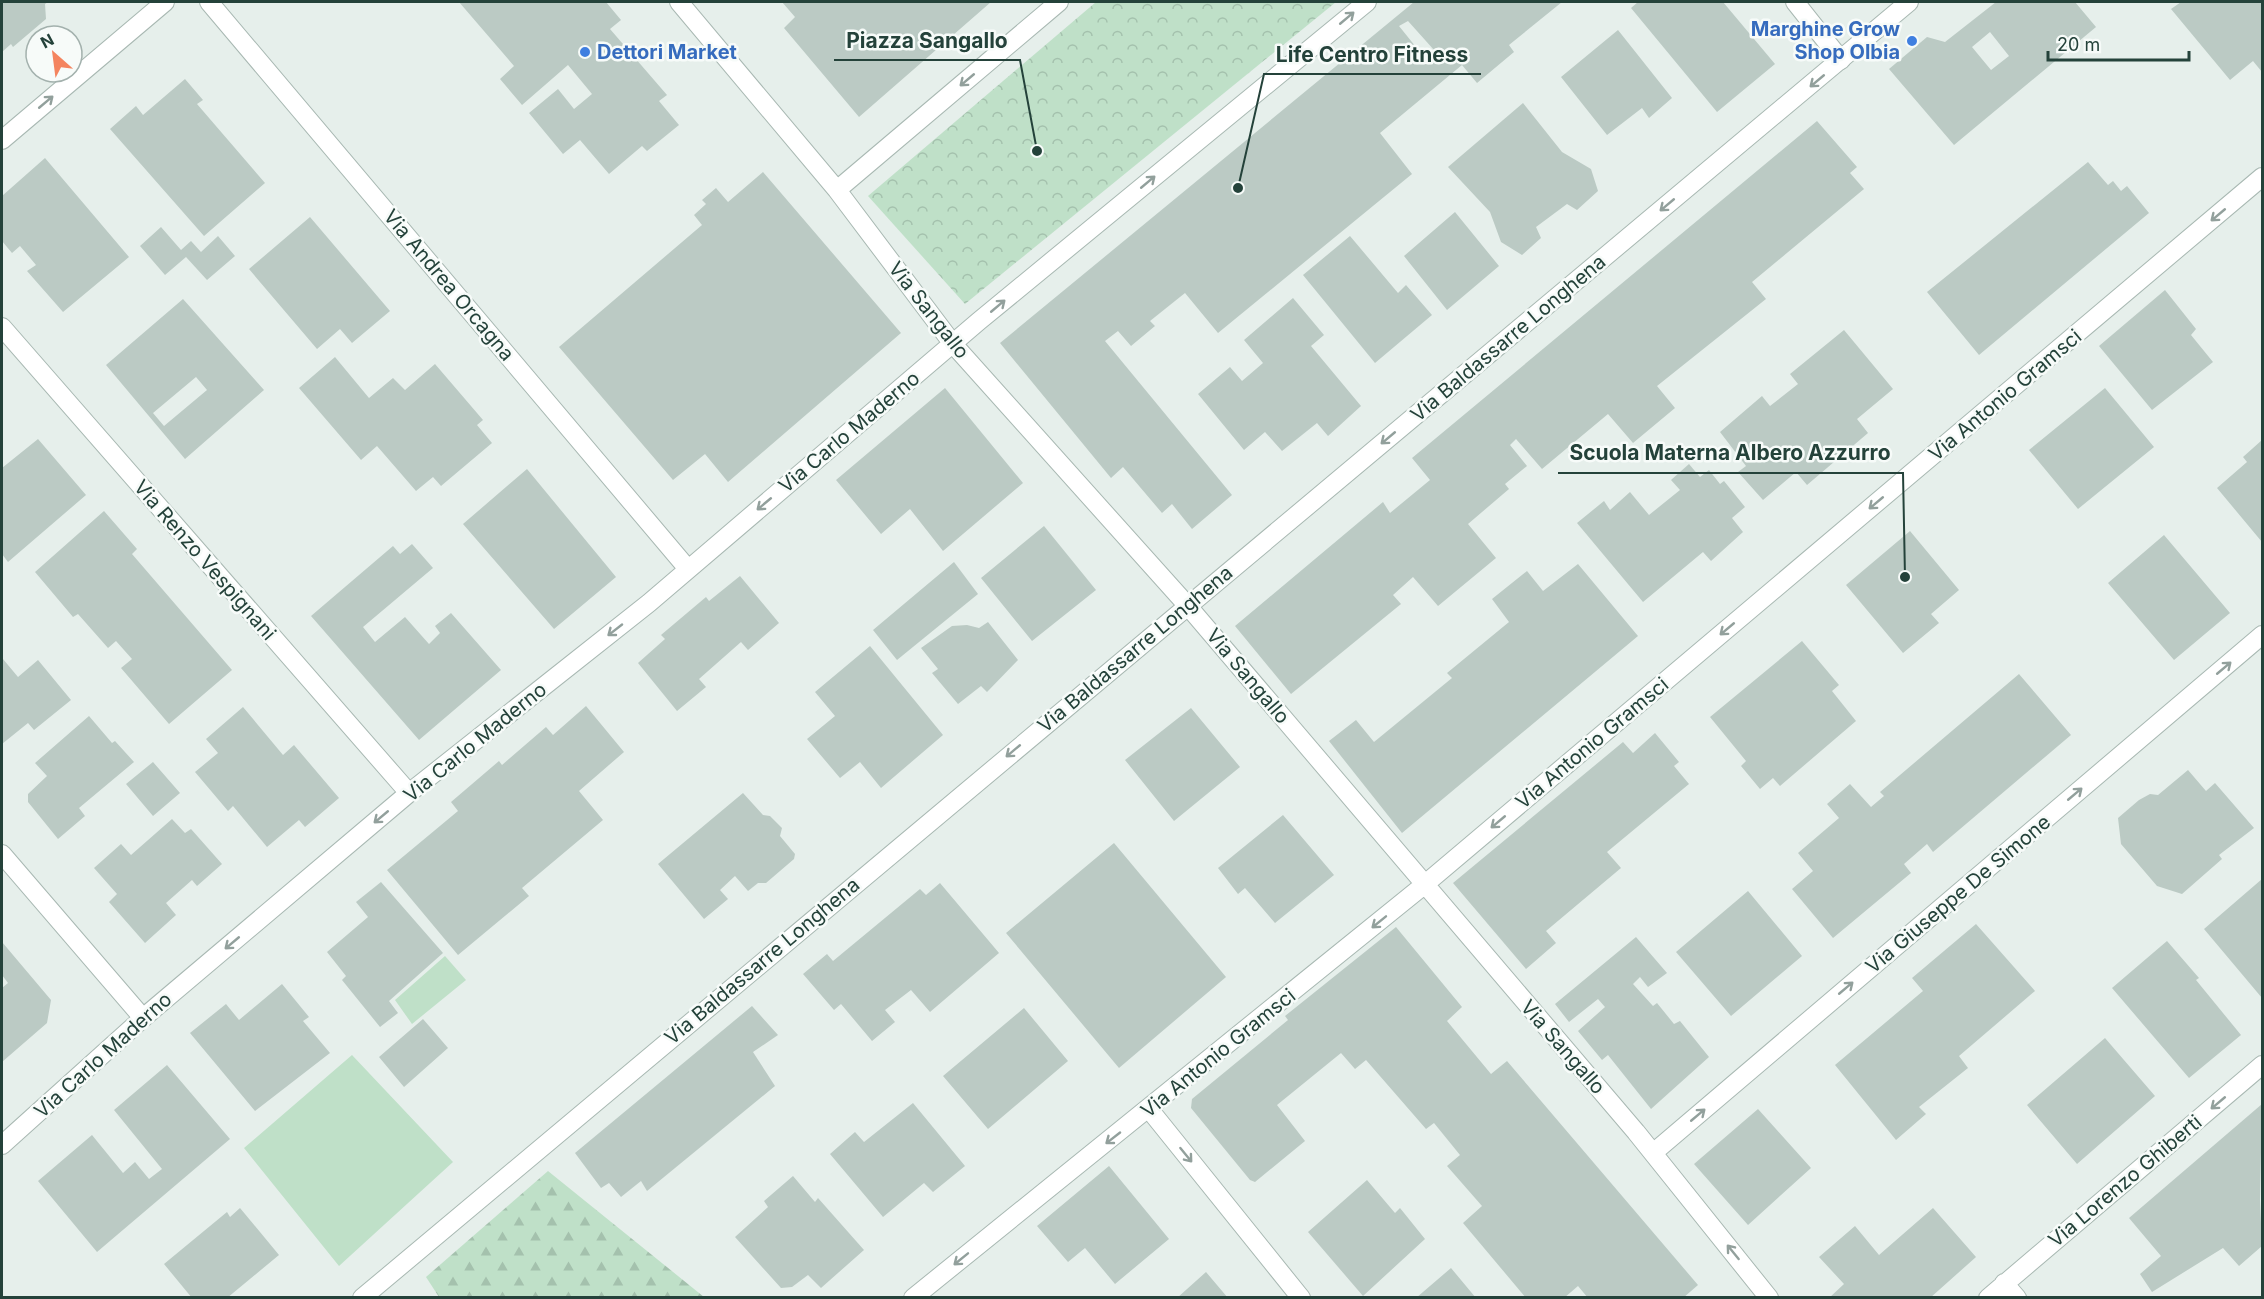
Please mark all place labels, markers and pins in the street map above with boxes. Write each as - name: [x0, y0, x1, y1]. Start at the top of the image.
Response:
- place label: Marghine Grow Shop Olbia: [1751, 17, 1900, 64]
- callout: Piazza Sangallo: [834, 21, 1020, 60]
- marker: Marghine Grow Shop Olbia: [1905, 34, 1919, 48]
- callout: Life Centro Fitness: [1264, 35, 1481, 74]
- place label: Dettori Market: [597, 40, 737, 64]
- marker: Dettori Market: [578, 45, 592, 59]
- callout: Scuola Materna Albero Azzurro: [1558, 434, 1903, 473]

